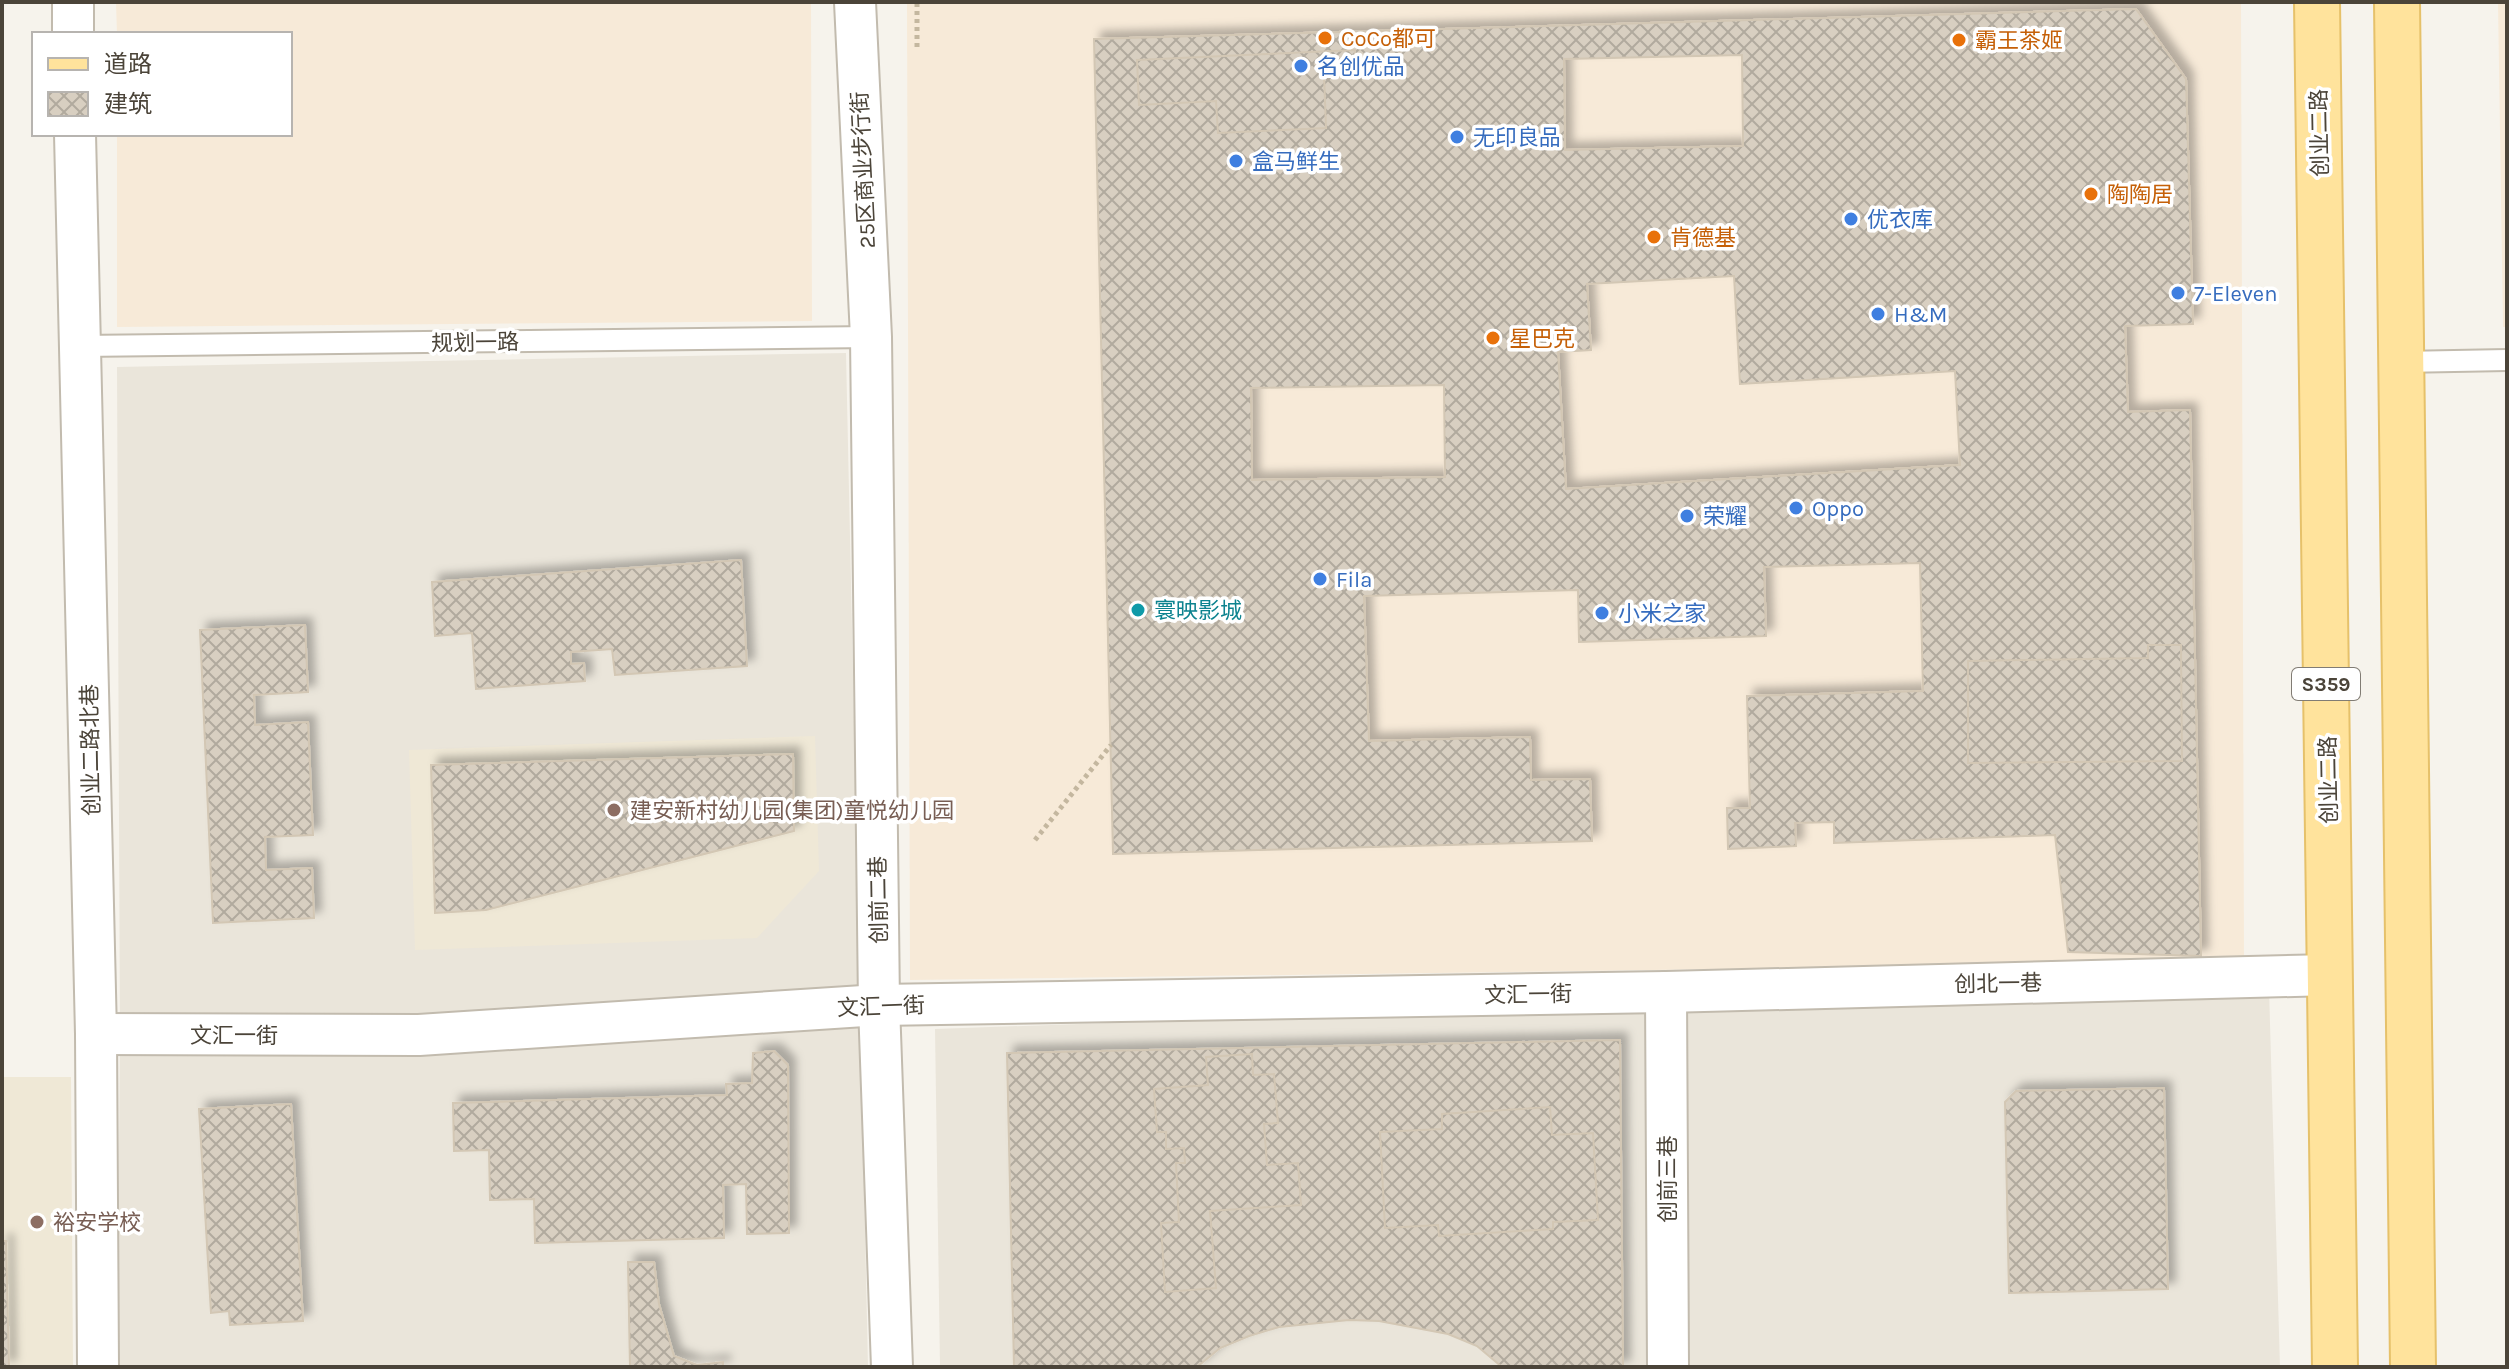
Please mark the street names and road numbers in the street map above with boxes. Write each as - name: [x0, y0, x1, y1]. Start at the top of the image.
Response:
- street label: 创业二路: [2306, 89, 2334, 177]
- street label: 25区商业步行街: [847, 91, 881, 249]
- street label: 规划一路: [431, 329, 519, 357]
- road number: S359: [2292, 668, 2360, 700]
- street label: 创业二路北巷: [77, 684, 105, 816]
- street label: 创业二路: [2315, 736, 2343, 824]
- street label: 创前二巷: [865, 856, 893, 944]
- street label: 创北一巷: [1954, 970, 2042, 998]
- street label: 文汇一街: [1484, 981, 1572, 1009]
- street label: 文汇一街: [837, 992, 925, 1022]
- street label: 文汇一街: [190, 1023, 278, 1049]
- street label: 创前三巷: [1655, 1135, 1681, 1223]

